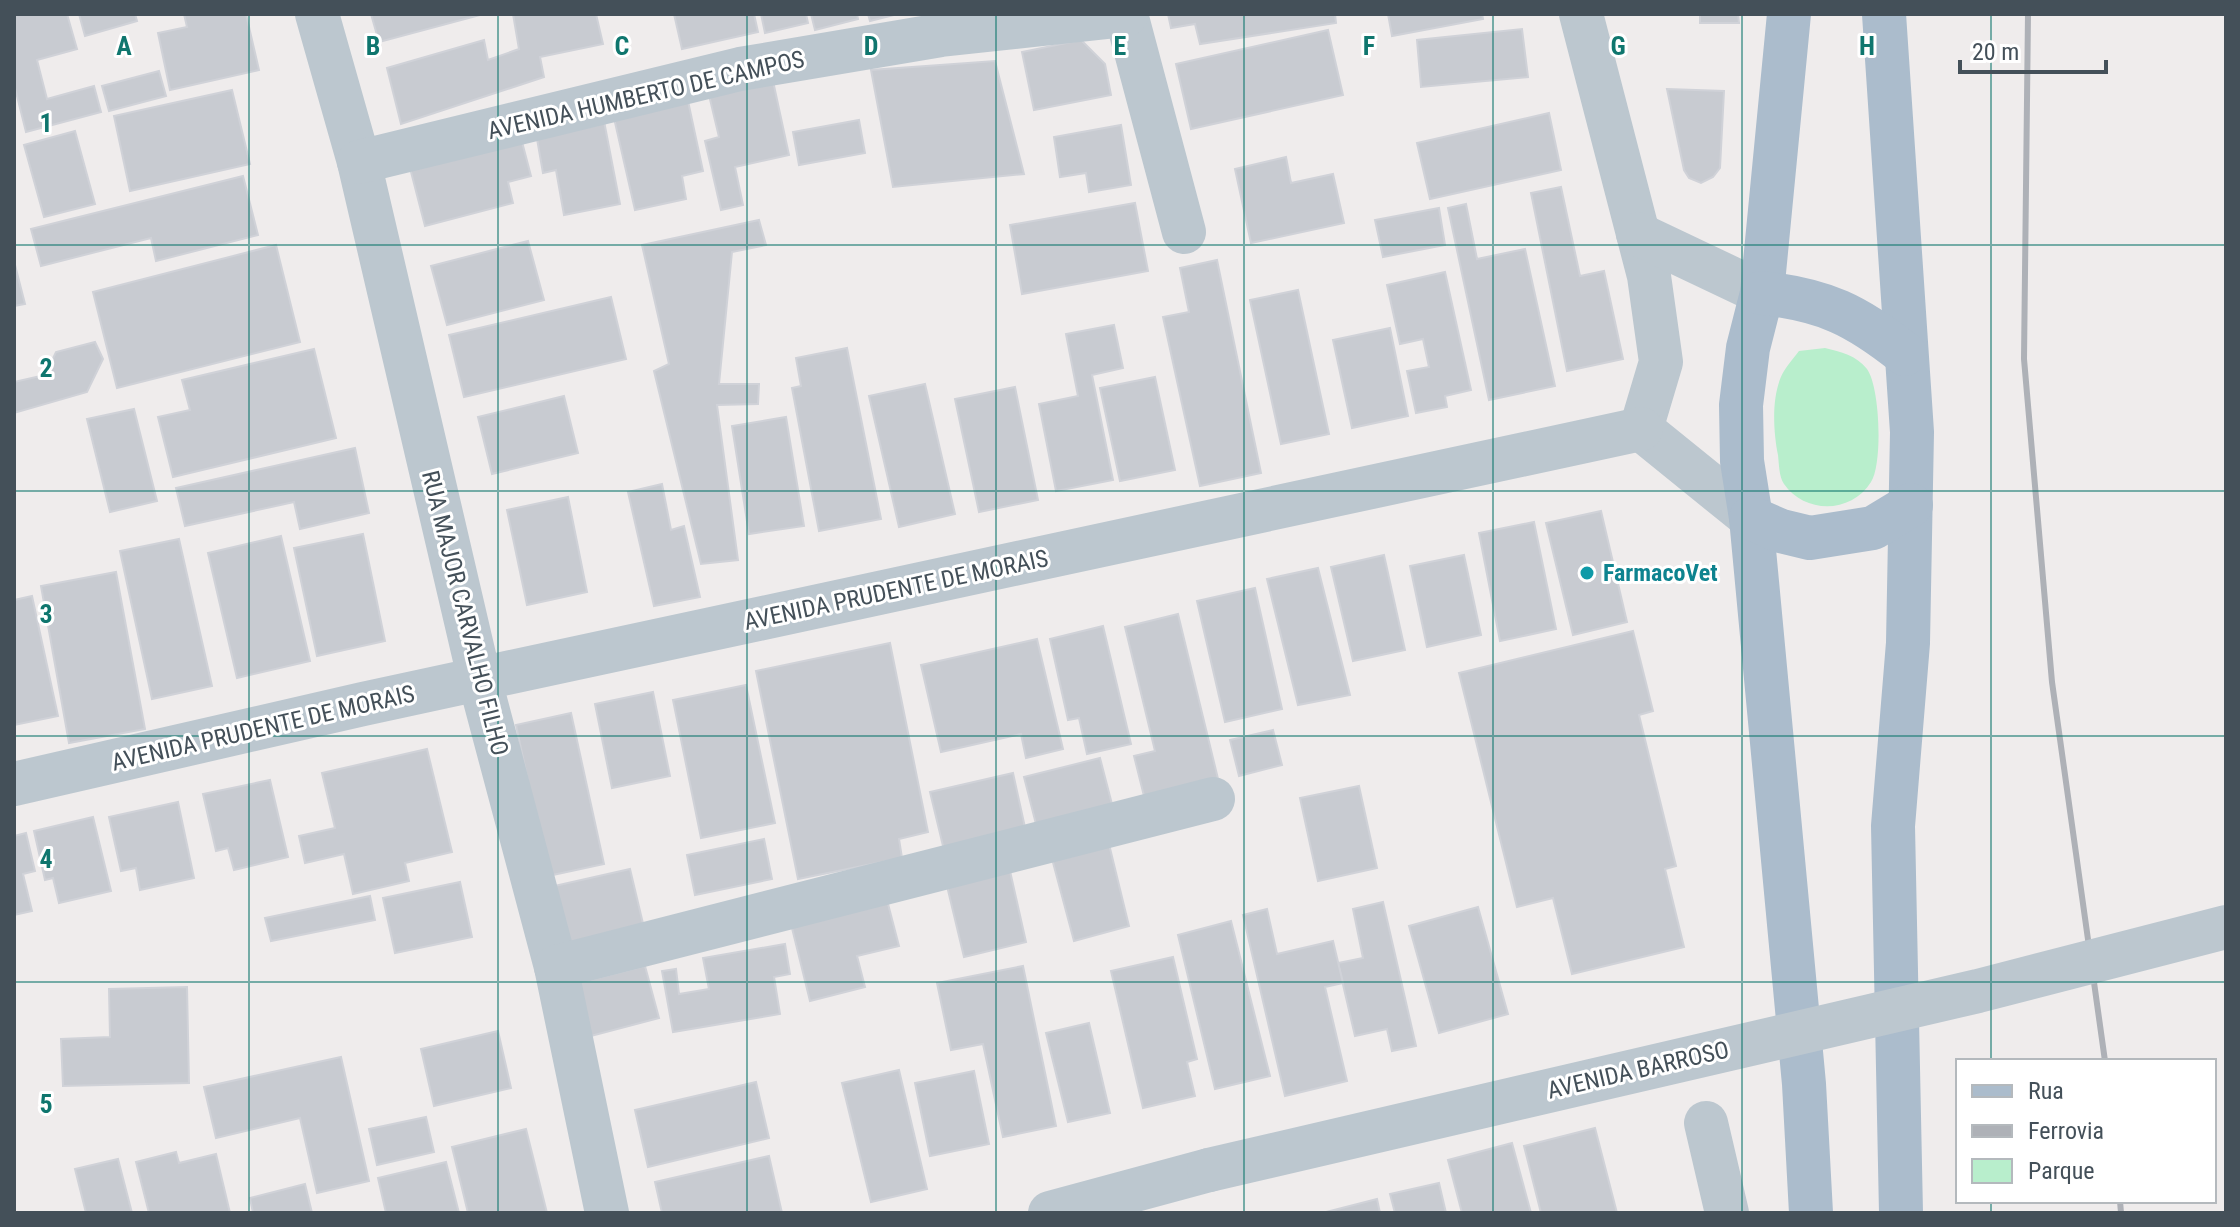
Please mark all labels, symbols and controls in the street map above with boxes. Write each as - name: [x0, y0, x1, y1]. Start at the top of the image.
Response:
- scale bar: [1960, 24, 2106, 74]
- text: A: [116, 31, 132, 61]
- text: B: [366, 31, 380, 61]
- text: D: [864, 31, 878, 61]
- text: E: [1114, 31, 1127, 61]
- text: F: [1363, 31, 1375, 61]
- text: G: [1610, 31, 1626, 61]
- text: H: [1859, 31, 1875, 61]
- text: 20 m: [1972, 38, 2019, 66]
- street label: AVENIDA HUMBERTO DE CAMPOS: [485, 45, 807, 145]
- text: 1: [39, 108, 53, 138]
- text: 2: [39, 353, 53, 383]
- street label: RUA MAJOR CARVALHO FILHO: [416, 468, 514, 758]
- street label: AVENIDA PRUDENTE DE MORAIS: [741, 544, 1051, 636]
- place label: FarmacoVet: [1603, 559, 1718, 587]
- marker: FarmacoVet: [1578, 564, 1596, 582]
- text: 3: [39, 599, 53, 629]
- street label: AVENIDA PRUDENTE DE MORAIS: [109, 679, 417, 777]
- text: 4: [39, 844, 53, 874]
- street label: AVENIDA BARROSO: [1544, 1035, 1732, 1105]
- legend: [1956, 1059, 2216, 1203]
- text: Rua: [2028, 1077, 2064, 1105]
- text: 5: [39, 1089, 53, 1119]
- text: Ferrovia: [2028, 1117, 2104, 1145]
- text: Parque: [2028, 1157, 2095, 1185]

